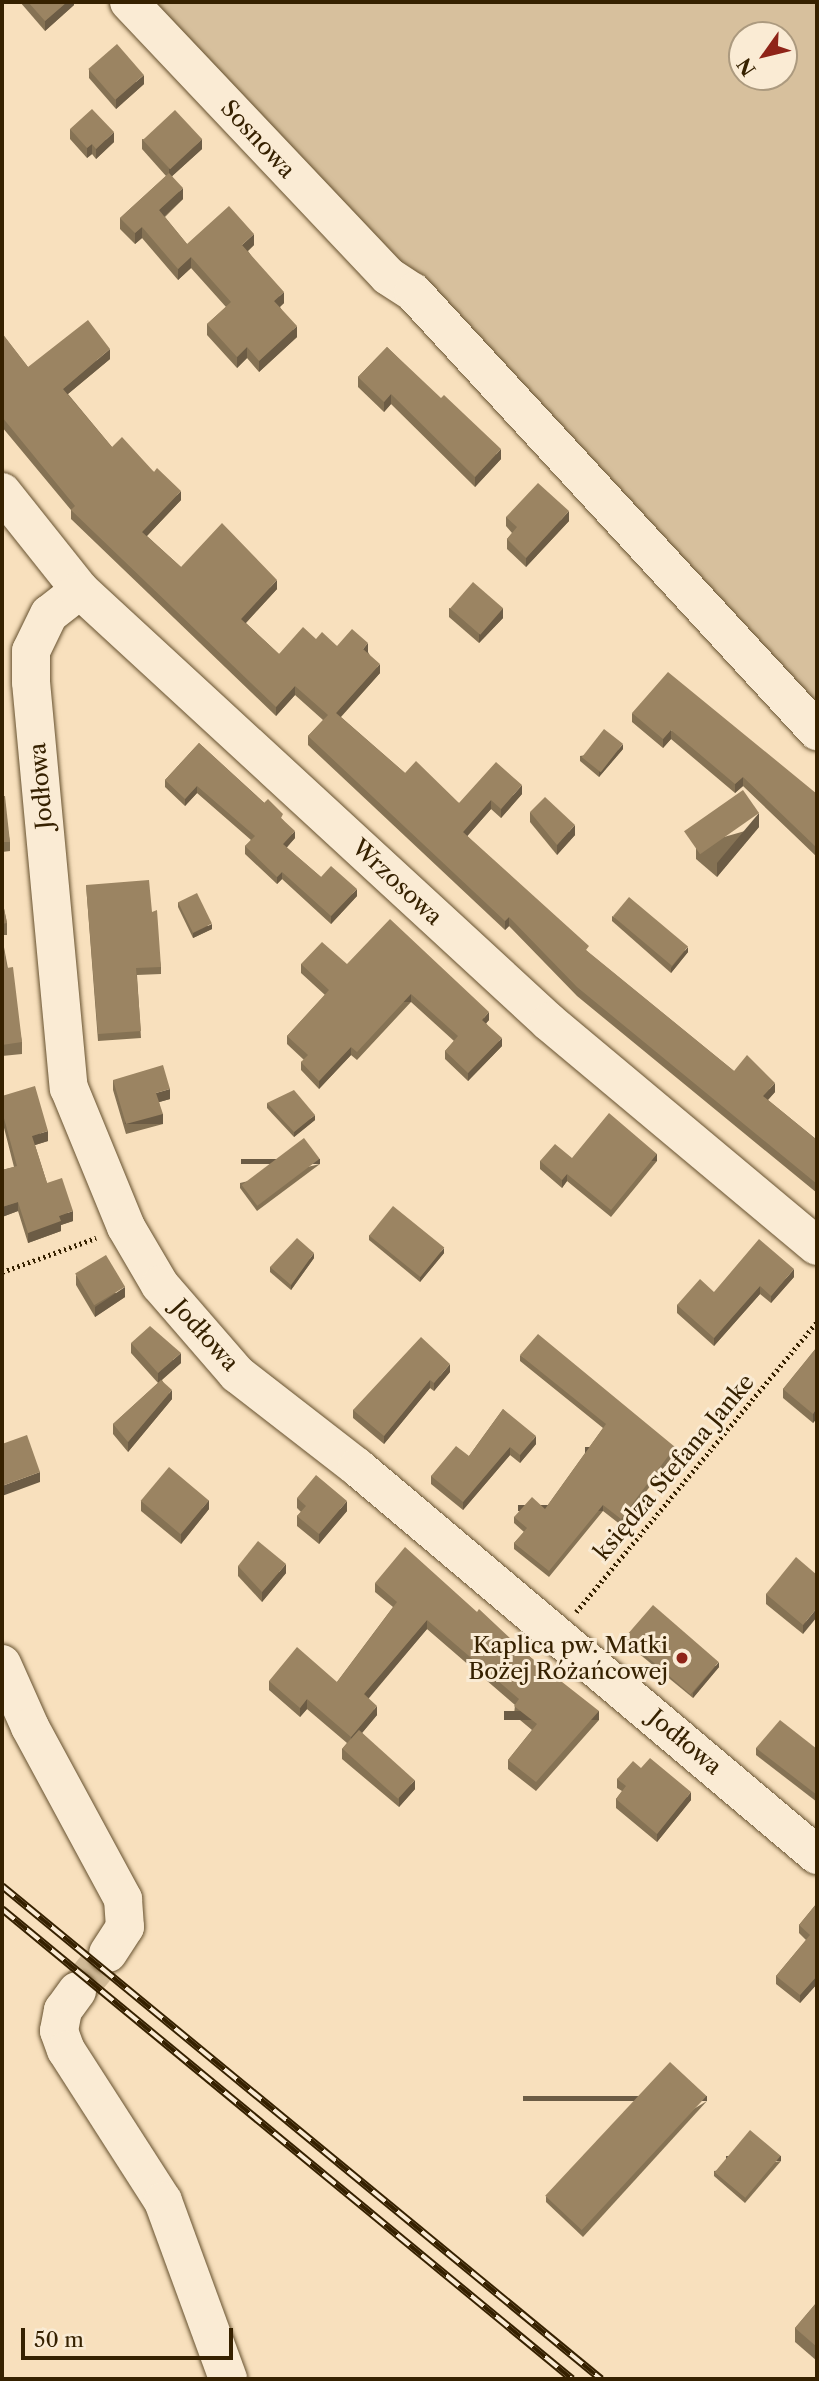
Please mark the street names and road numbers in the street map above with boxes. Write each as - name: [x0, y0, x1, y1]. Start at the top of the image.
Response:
- street label: Sosnowa: [215, 94, 301, 184]
- street label: Jodłowa: [23, 742, 59, 830]
- street label: Wrzosowa: [346, 833, 448, 931]
- street label: Jodłowa: [166, 1293, 244, 1377]
- street label: księdza Stefana Janke: [588, 1368, 760, 1566]
- street label: Jodłowa: [643, 1704, 727, 1780]

